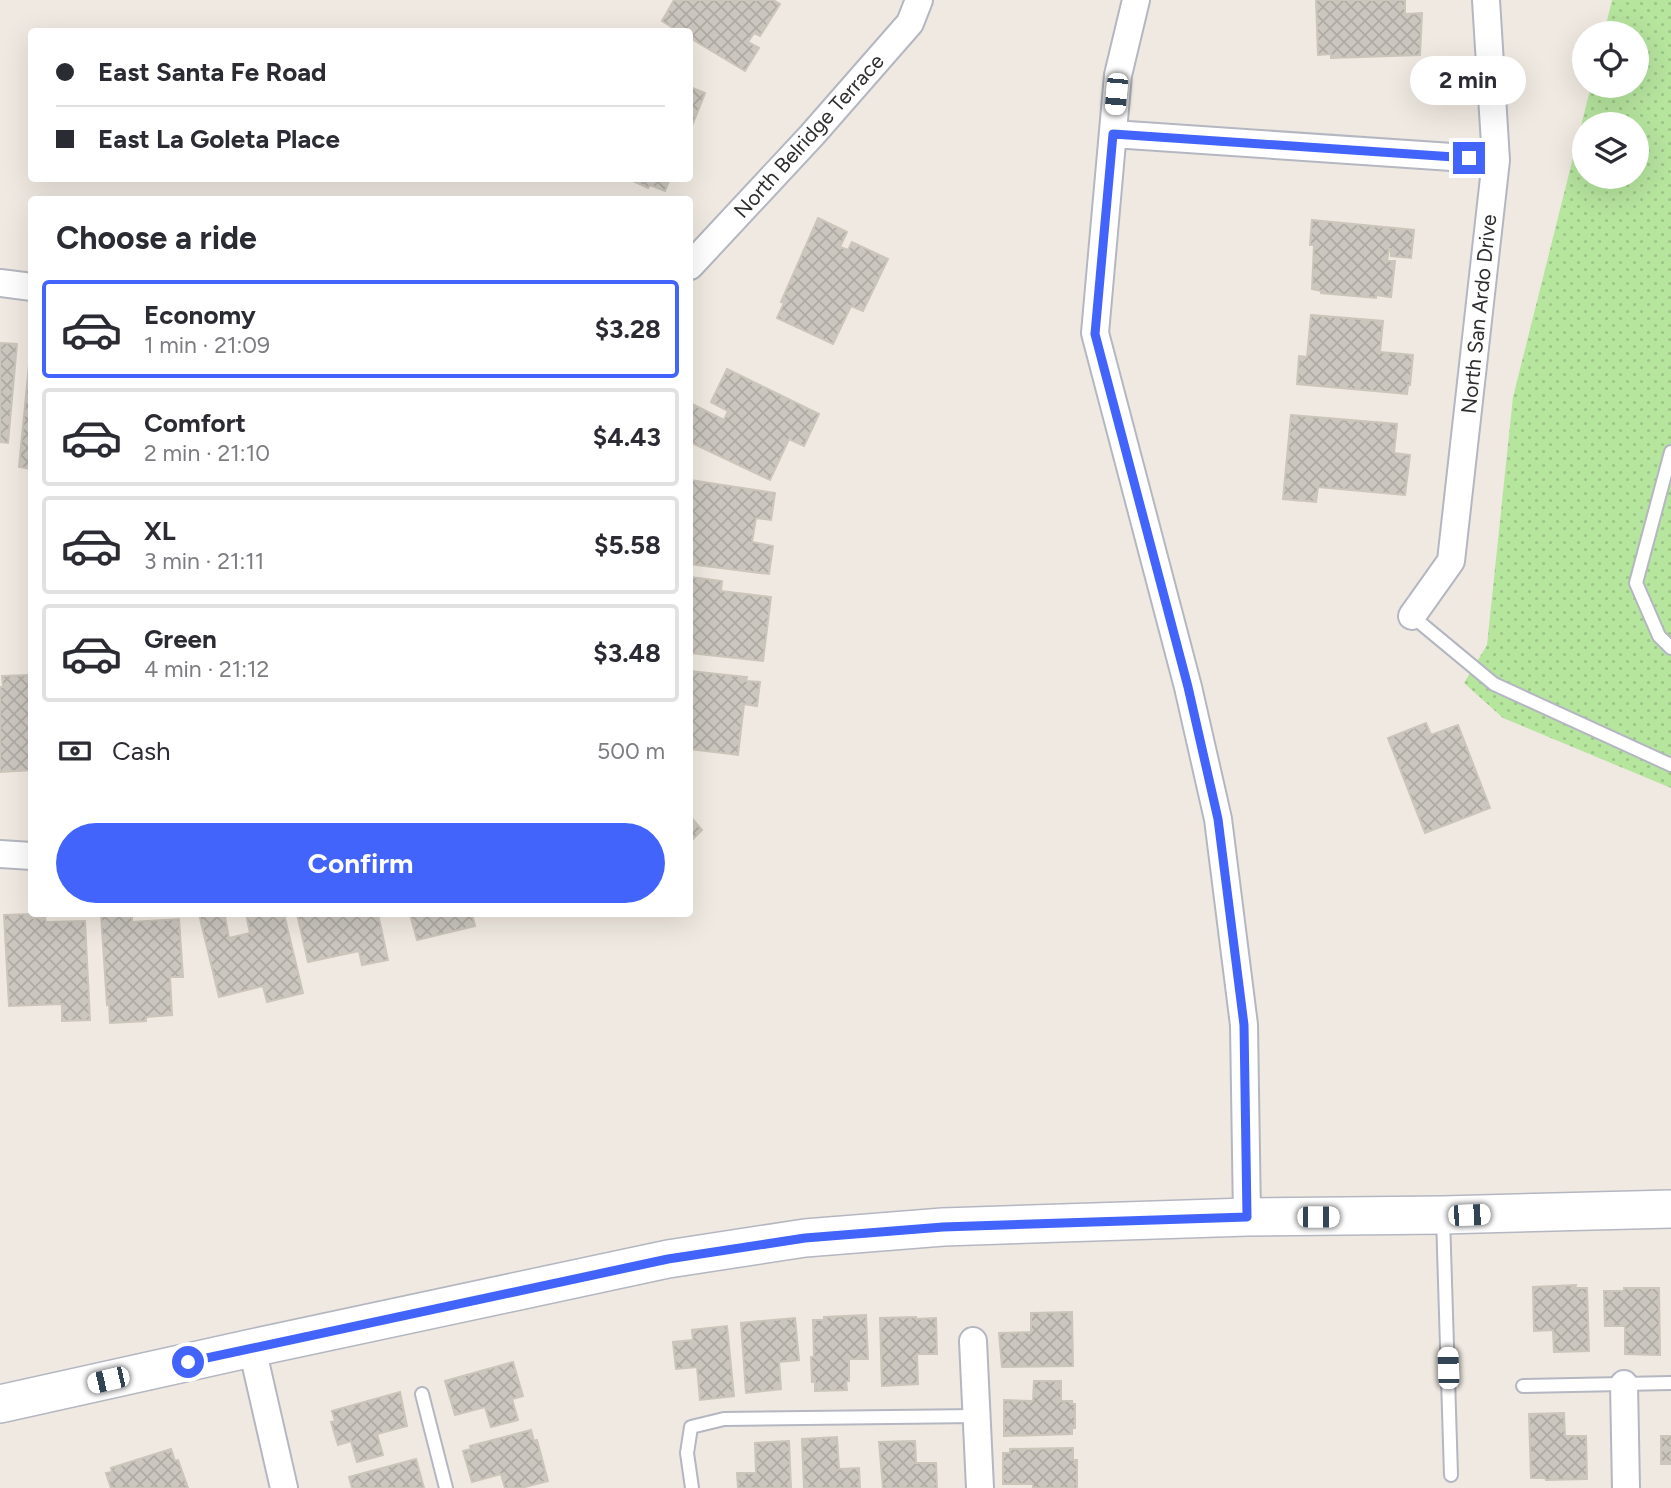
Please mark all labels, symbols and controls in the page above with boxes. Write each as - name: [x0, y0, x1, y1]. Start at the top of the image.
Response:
- map controls: [1572, 21, 1649, 189]
- button: locate: [1572, 21, 1649, 98]
- street label: North Belridge Terrace: [728, 49, 889, 223]
- text: East Santa Fe Road: [98, 56, 327, 88]
- callout: 2 min: [1411, 57, 1527, 106]
- text: 2 min: [1439, 66, 1497, 94]
- car: [1104, 72, 1129, 116]
- button: layers: [1572, 112, 1649, 189]
- text: East La Goleta Place: [98, 123, 340, 155]
- route end: [1453, 142, 1485, 174]
- street label: North San Ardo Drive: [1456, 213, 1501, 415]
- text: Choose a ride: [56, 219, 257, 257]
- icon: car: [60, 298, 123, 361]
- text: Economy: [144, 299, 256, 331]
- text: $3.28: [595, 313, 661, 345]
- text: 1 min · 21:09: [144, 331, 270, 359]
- icon: car: [60, 406, 123, 469]
- text: Comfort: [144, 407, 246, 439]
- text: $4.43: [593, 421, 661, 453]
- text: 2 min · 21:10: [144, 439, 270, 467]
- icon: car: [60, 514, 123, 577]
- text: XL: [144, 515, 176, 547]
- text: $5.58: [594, 529, 661, 561]
- text: 3 min · 21:11: [144, 547, 264, 575]
- icon: car: [60, 622, 123, 685]
- text: Green: [144, 623, 217, 655]
- text: $3.48: [593, 637, 661, 669]
- text: 4 min · 21:12: [144, 655, 269, 683]
- icon: cash: [56, 732, 94, 770]
- text: Cash: [112, 735, 171, 767]
- text: 500 m: [597, 737, 665, 765]
- button: Confirm: [56, 823, 665, 903]
- car: [1448, 1204, 1491, 1226]
- car: [1298, 1207, 1340, 1228]
- route start: [172, 1346, 204, 1378]
- car: [1437, 1347, 1460, 1389]
- car: [86, 1365, 131, 1395]

